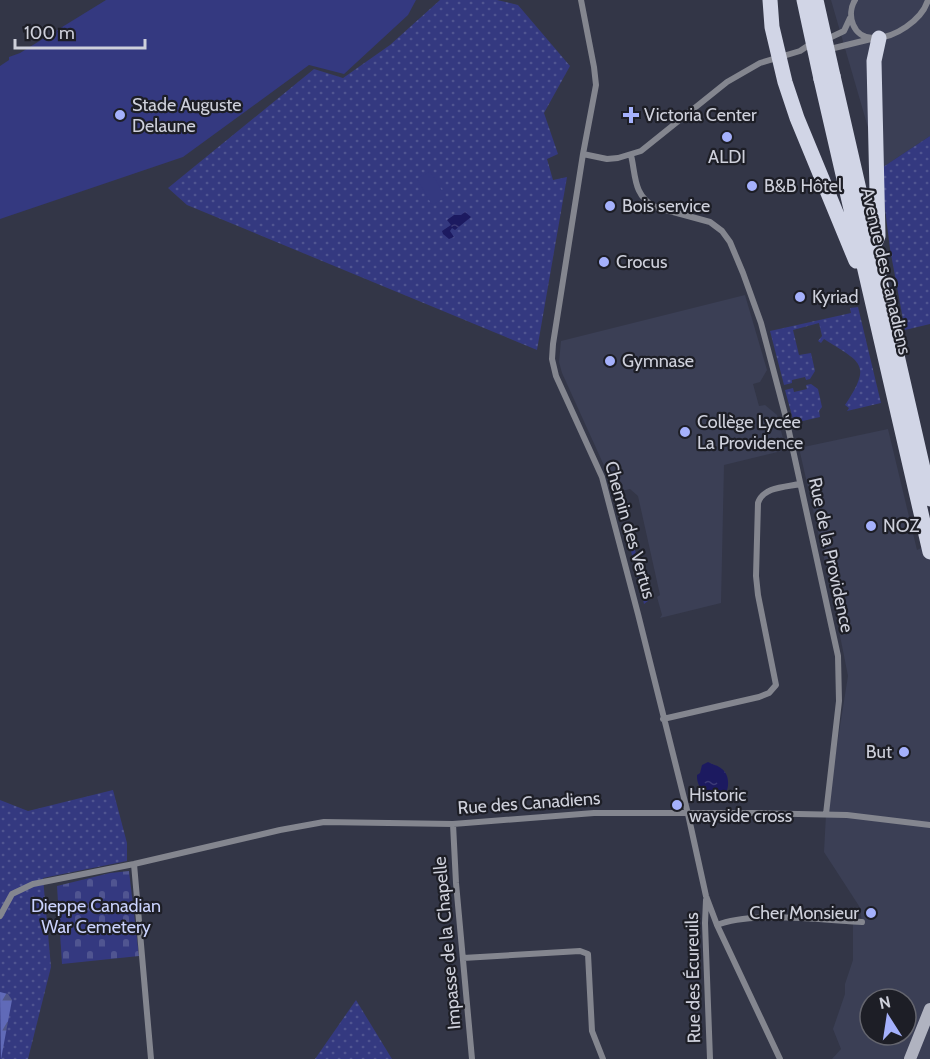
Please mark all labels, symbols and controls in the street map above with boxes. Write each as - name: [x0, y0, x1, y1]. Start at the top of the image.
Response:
- scale bar: [15, 12, 146, 50]
- text: 100 m: [24, 22, 75, 44]
- place label: Stade Auguste Delaune: [132, 94, 242, 137]
- place label: Victoria Center: [644, 104, 757, 126]
- marker: Victoria Center: [622, 106, 640, 124]
- marker: Stade Auguste Delaune: [113, 108, 127, 122]
- marker: ALDI: [720, 130, 734, 144]
- place label: ALDI: [708, 146, 746, 168]
- place label: B&B Hôtel: [764, 175, 843, 197]
- marker: B&B Hôtel: [745, 179, 759, 193]
- street label: Avenue des Canadiens: [856, 185, 916, 357]
- place label: Bois service: [622, 195, 710, 217]
- marker: Bois service: [603, 199, 617, 213]
- place label: Crocus: [616, 251, 667, 273]
- marker: Crocus: [597, 255, 611, 269]
- place label: Kyriad: [812, 286, 858, 308]
- marker: Kyriad: [793, 290, 807, 304]
- place label: Gymnase: [622, 350, 694, 372]
- marker: Gymnase: [603, 354, 617, 368]
- place label: Collège Lycée La Providence: [697, 411, 803, 454]
- marker: Collège Lycée La Providence: [678, 425, 692, 439]
- street label: Chemin des Vertus: [600, 459, 660, 601]
- street label: Rue de la Providence: [804, 475, 858, 635]
- place label: NOZ: [883, 515, 919, 537]
- marker: NOZ: [864, 519, 878, 533]
- place label: But: [866, 741, 892, 763]
- marker: But: [897, 745, 911, 759]
- place label: Historic wayside cross: [689, 784, 792, 827]
- street label: Rue des Canadiens: [457, 787, 601, 819]
- marker: Historic wayside cross: [670, 798, 684, 812]
- street label: Impasse de la Chapelle: [428, 856, 466, 1030]
- park label: Dieppe Canadian War Cemetery: [31, 895, 161, 938]
- place label: Cher Monsieur: [749, 902, 859, 924]
- marker: Cher Monsieur: [864, 906, 878, 920]
- street label: Rue des Écureuils: [681, 912, 705, 1044]
- north arrow: [858, 987, 918, 1047]
- text: N: [877, 992, 892, 1013]

